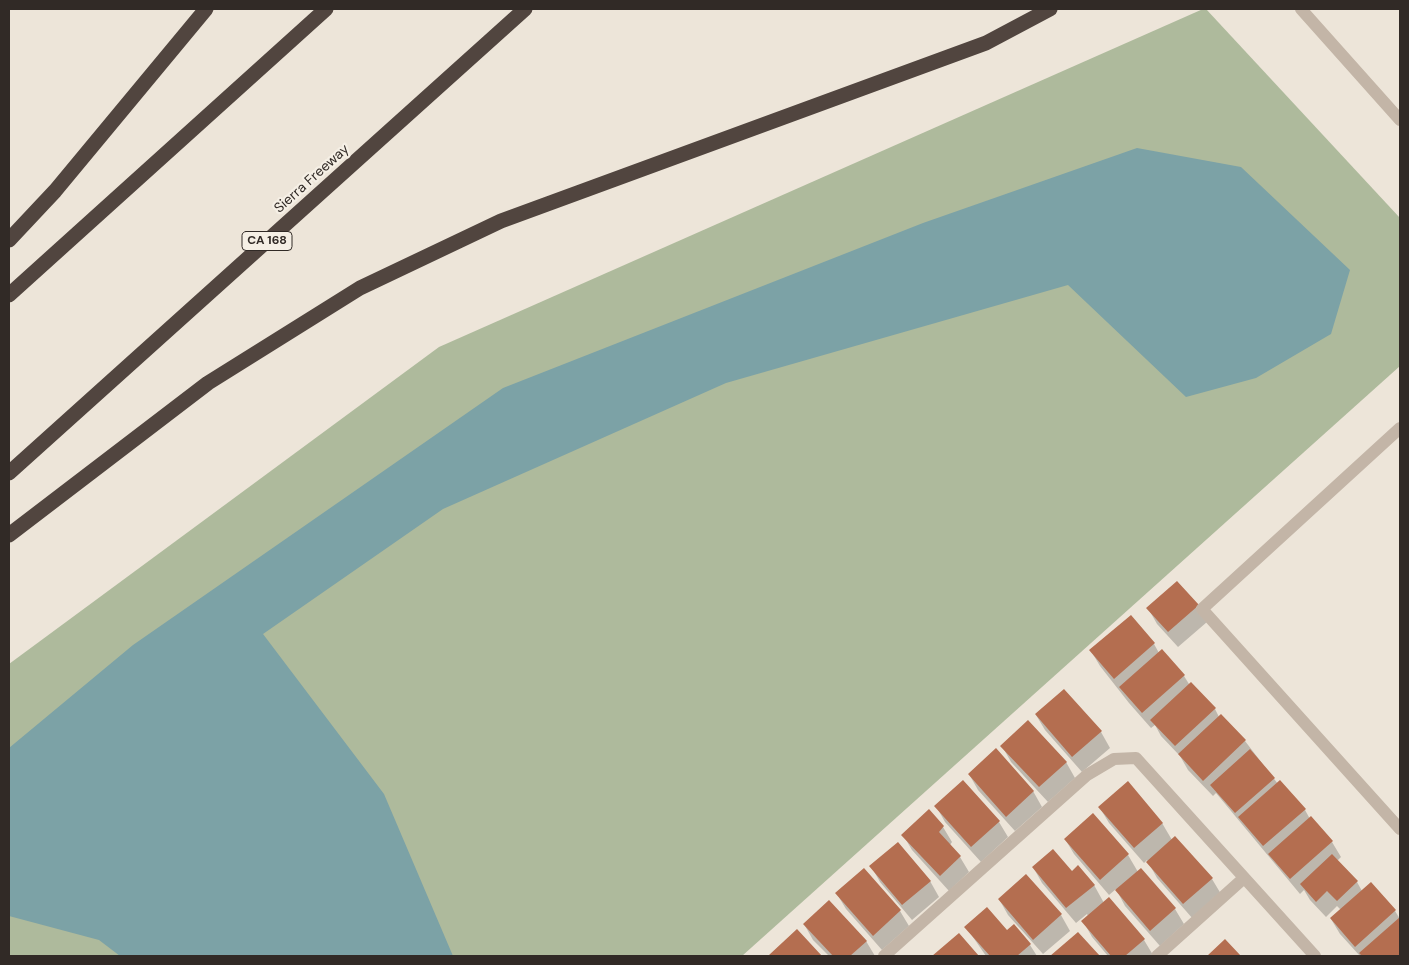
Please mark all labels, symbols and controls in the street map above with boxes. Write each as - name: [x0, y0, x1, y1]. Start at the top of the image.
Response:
- street label: Sierra Freeway: [271, 141, 353, 217]
- road number: CA 168: [242, 232, 292, 250]

